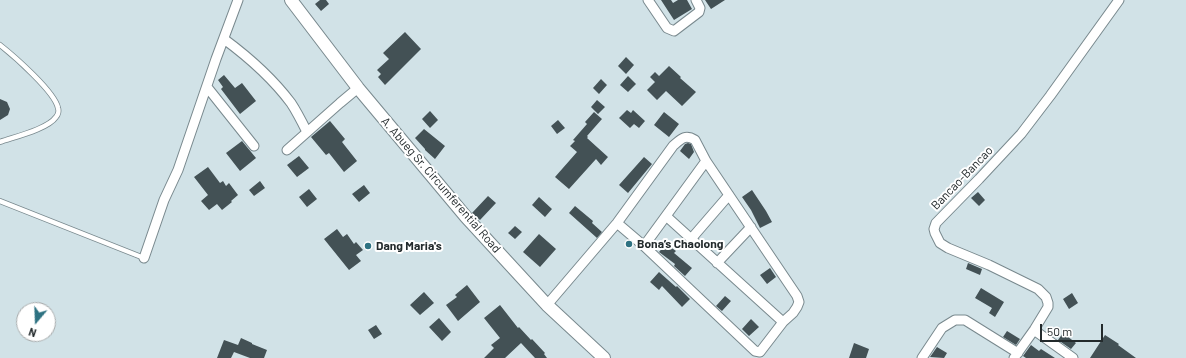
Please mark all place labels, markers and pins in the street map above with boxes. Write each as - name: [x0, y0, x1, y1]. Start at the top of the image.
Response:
- place label: Bona’s Chaolong: [637, 237, 723, 251]
- place label: Dang Maria's: [376, 239, 442, 253]
- marker: Bona’s Chaolong: [624, 239, 634, 249]
- marker: Dang Maria's: [363, 241, 373, 251]

